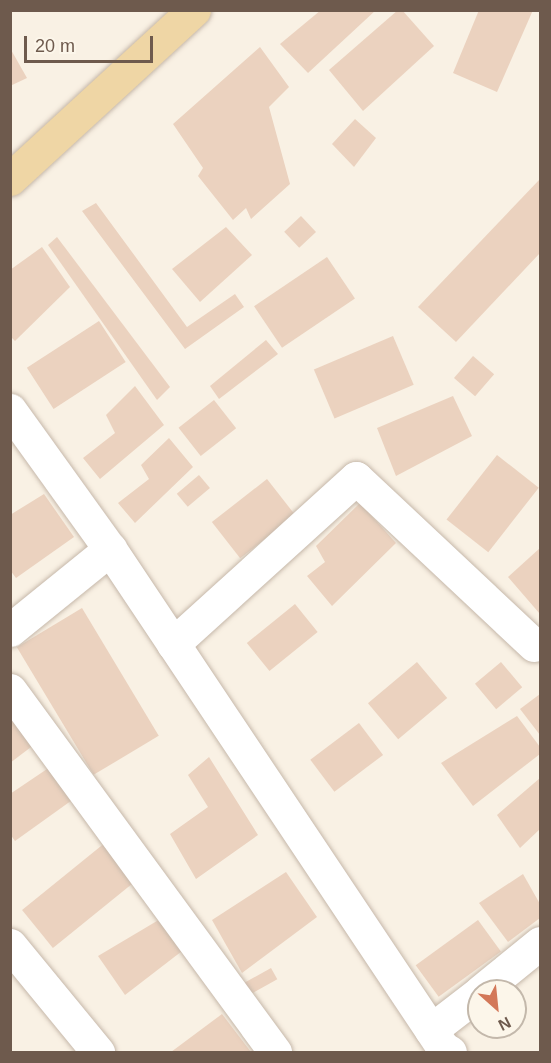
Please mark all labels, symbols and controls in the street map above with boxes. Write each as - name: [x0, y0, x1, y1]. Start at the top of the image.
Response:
- scale bar: [27, 24, 156, 62]
- text: 20 m: [35, 36, 75, 56]
- north arrow: [467, 979, 527, 1039]
- text: N: [495, 1014, 514, 1034]

